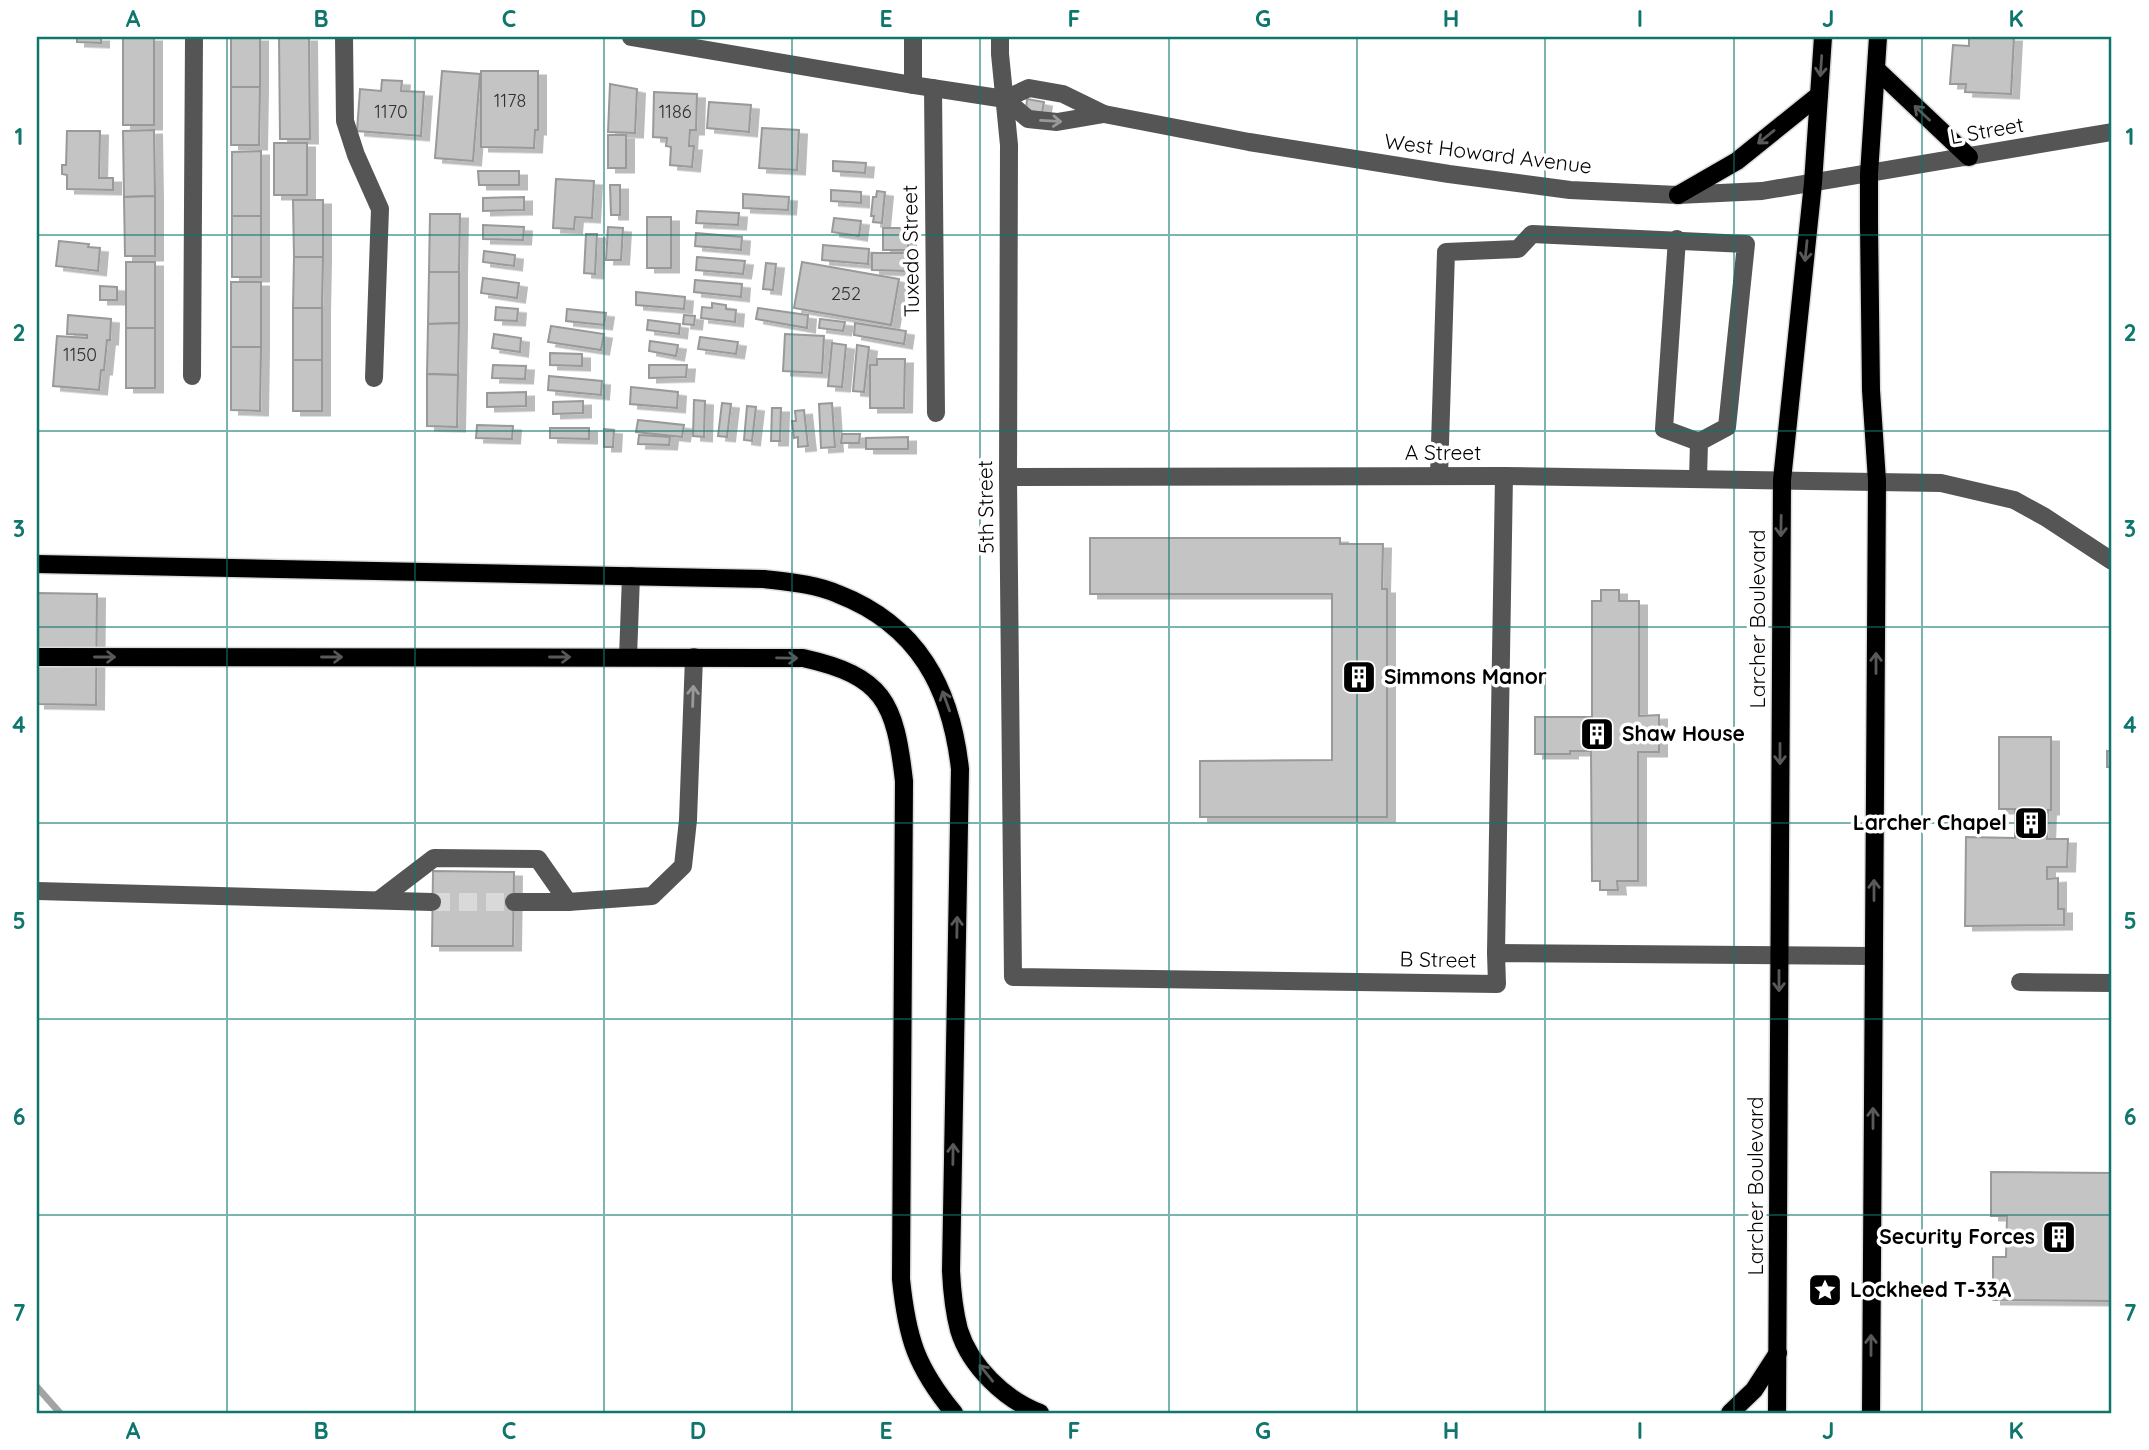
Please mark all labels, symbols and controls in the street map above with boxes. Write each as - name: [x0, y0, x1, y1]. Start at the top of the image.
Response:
- text: A: [126, 4, 141, 33]
- text: B: [313, 4, 329, 33]
- text: C: [502, 4, 516, 33]
- text: D: [690, 4, 706, 33]
- text: E: [879, 4, 893, 33]
- text: F: [1068, 4, 1080, 33]
- text: G: [1255, 4, 1271, 33]
- text: H: [1443, 4, 1459, 33]
- text: I: [1637, 4, 1643, 33]
- text: J: [1822, 4, 1834, 33]
- text: K: [2008, 4, 2024, 33]
- one-way arrow: [1814, 54, 1827, 77]
- house number: 1178: [494, 89, 526, 112]
- house number: 1170: [374, 100, 408, 123]
- house number: 1186: [659, 100, 692, 123]
- one-way arrow: [1914, 104, 1931, 121]
- street label: L Street: [1948, 111, 2026, 149]
- one-way arrow: [1039, 114, 1062, 127]
- text: 1: [15, 122, 23, 151]
- text: 1: [2126, 122, 2134, 151]
- street label: West Howard Avenue: [1383, 127, 1593, 179]
- one-way arrow: [1757, 130, 1775, 145]
- street label: Tuxedo Street: [896, 185, 924, 317]
- one-way arrow: [1799, 239, 1812, 262]
- house number: 252: [831, 282, 861, 305]
- text: 2: [12, 318, 26, 347]
- text: 2: [2123, 318, 2137, 347]
- house number: 1150: [63, 343, 97, 366]
- street label: A Street: [1405, 439, 1481, 465]
- street label: 5th Street: [971, 460, 999, 554]
- text: 3: [13, 514, 25, 543]
- text: 3: [2124, 514, 2136, 543]
- one-way arrow: [1774, 515, 1788, 538]
- street label: Larcher Boulevard: [1744, 530, 1770, 708]
- one-way arrow: [93, 650, 116, 664]
- one-way arrow: [321, 650, 344, 664]
- one-way arrow: [548, 650, 571, 664]
- one-way arrow: [776, 651, 799, 665]
- one-way arrow: [1869, 651, 1883, 674]
- building icon: Simmons Manor: [1340, 658, 1378, 696]
- place label: Simmons Manor: [1384, 663, 1547, 689]
- one-way arrow: [686, 685, 700, 708]
- one-way arrow: [939, 691, 951, 713]
- text: 4: [12, 710, 26, 739]
- text: 4: [2123, 710, 2137, 739]
- building icon: Shaw House: [1578, 715, 1616, 753]
- place label: Shaw House: [1622, 720, 1745, 746]
- one-way arrow: [1773, 742, 1787, 765]
- building icon: Larcher Chapel: [2012, 804, 2050, 842]
- place label: Larcher Chapel: [1853, 809, 2007, 835]
- one-way arrow: [1867, 879, 1881, 902]
- text: 5: [12, 906, 26, 935]
- text: 5: [2123, 906, 2137, 935]
- one-way arrow: [950, 916, 964, 939]
- street label: B Street: [1399, 945, 1477, 973]
- one-way arrow: [1772, 970, 1786, 993]
- street label: Larcher Boulevard: [1742, 1097, 1768, 1275]
- text: 6: [13, 1102, 25, 1131]
- text: 6: [2124, 1102, 2136, 1131]
- one-way arrow: [1866, 1106, 1880, 1129]
- one-way arrow: [946, 1143, 960, 1166]
- building icon: Security Forces: [2040, 1218, 2078, 1256]
- place label: Security Forces: [1879, 1223, 2035, 1249]
- place icon: Lockheed T-33A: [1806, 1271, 1844, 1309]
- place label: Lockheed T-33A: [1850, 1276, 2012, 1302]
- text: 7: [13, 1298, 26, 1327]
- text: 7: [2124, 1298, 2137, 1327]
- one-way arrow: [1864, 1334, 1878, 1357]
- one-way arrow: [978, 1365, 993, 1383]
- text: A: [126, 1416, 141, 1445]
- text: B: [313, 1416, 329, 1445]
- text: C: [502, 1416, 516, 1445]
- text: D: [690, 1416, 706, 1445]
- text: E: [879, 1416, 893, 1445]
- text: F: [1068, 1416, 1080, 1445]
- text: G: [1255, 1416, 1271, 1445]
- text: H: [1443, 1416, 1459, 1445]
- text: I: [1637, 1416, 1643, 1445]
- text: J: [1822, 1416, 1834, 1445]
- text: K: [2008, 1416, 2024, 1445]

